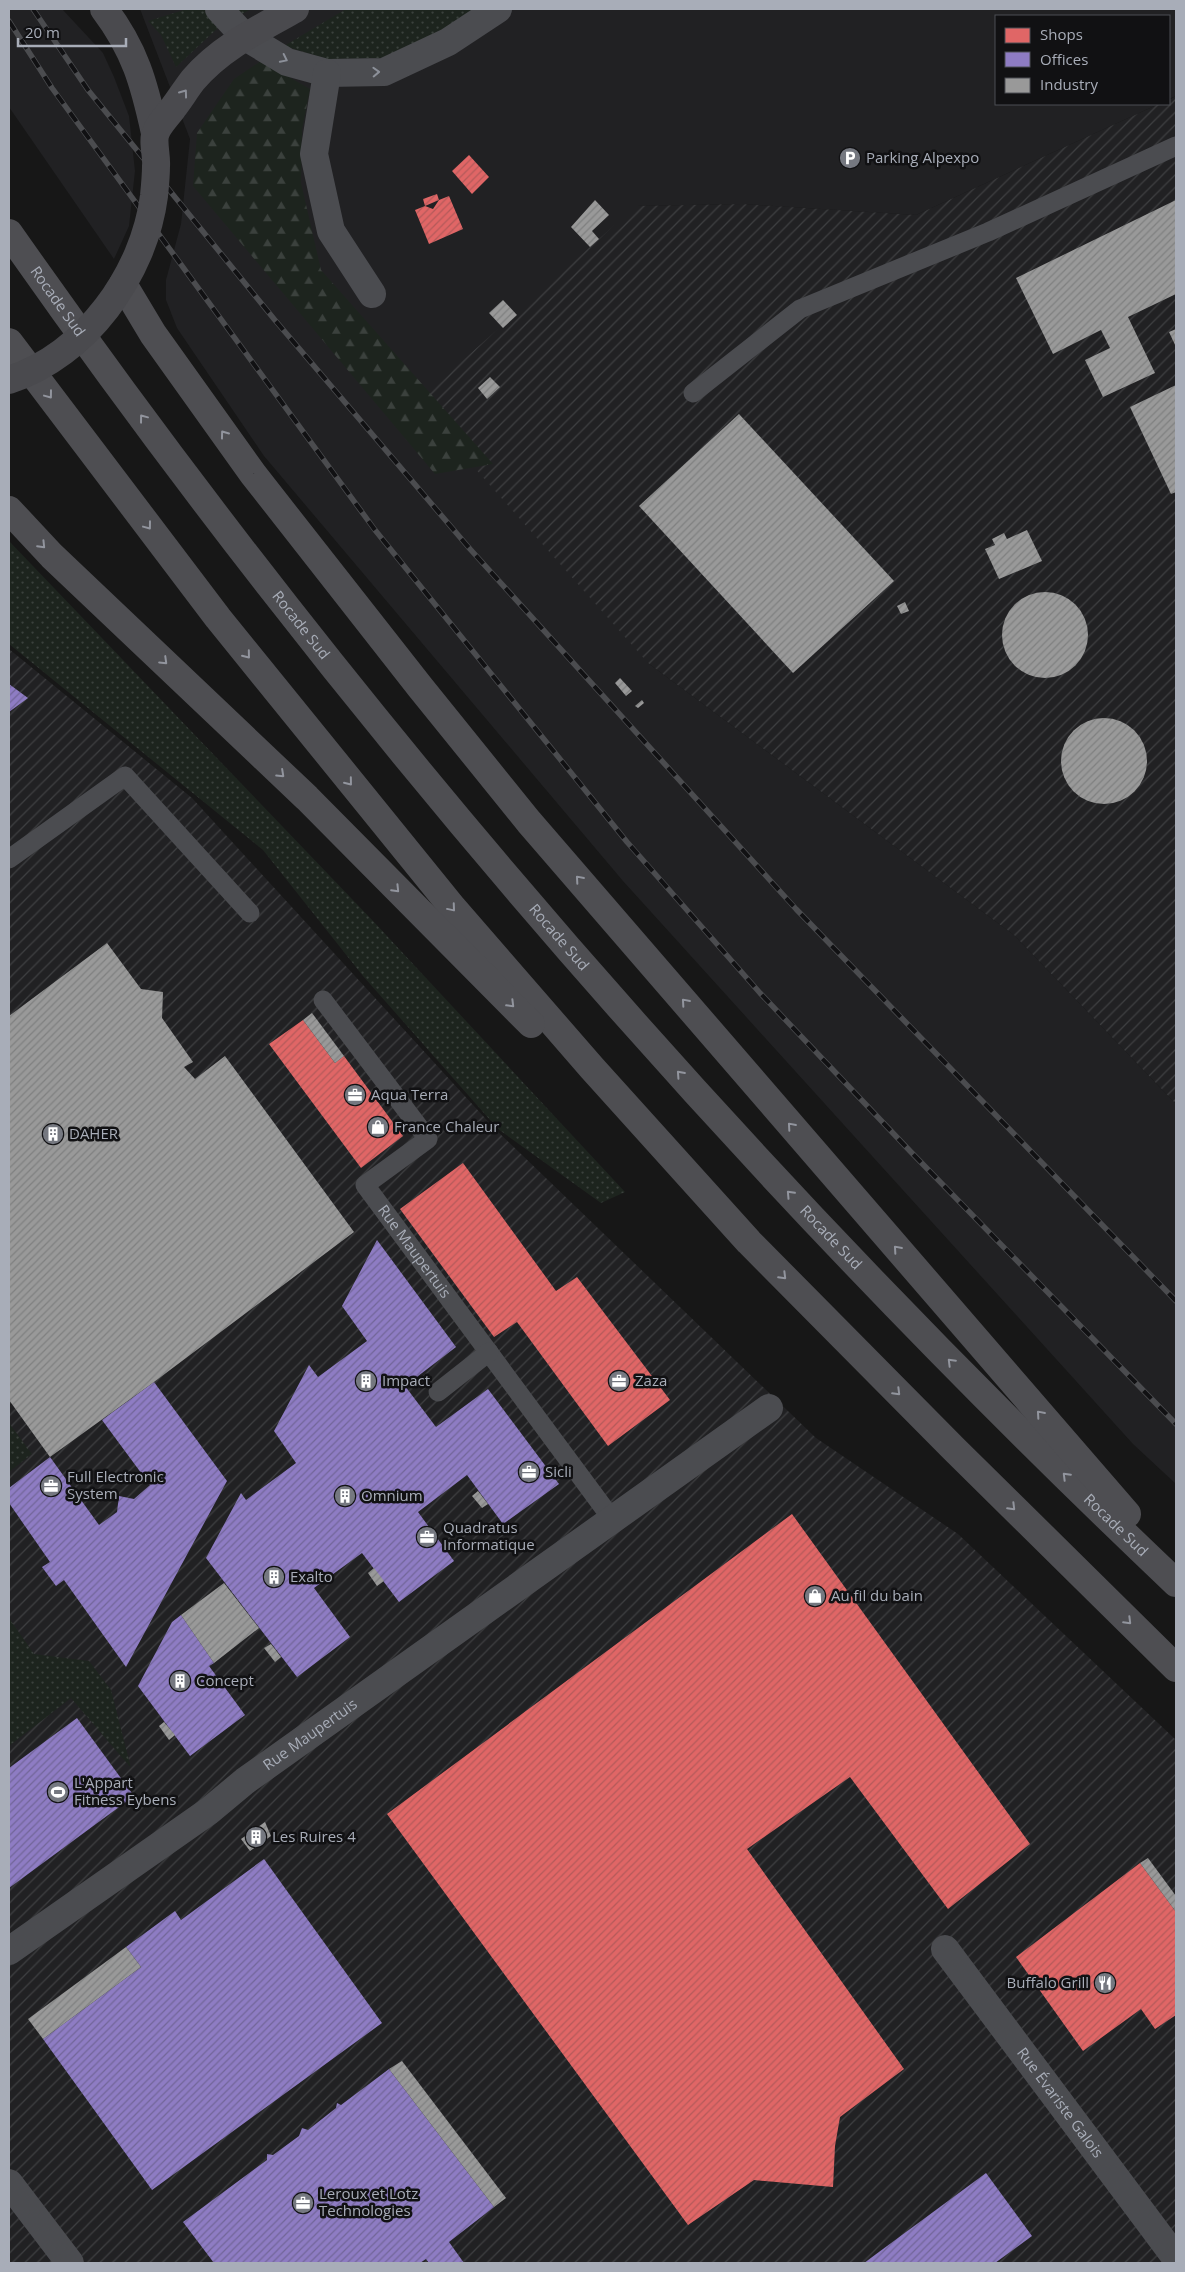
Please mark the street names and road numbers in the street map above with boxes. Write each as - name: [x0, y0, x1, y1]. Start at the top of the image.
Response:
- street label: Rocade Sud: [26, 262, 90, 340]
- street label: Rocade Sud: [268, 586, 335, 663]
- street label: Rocade Sud: [525, 899, 594, 974]
- street label: Rue Maupertuis: [374, 1200, 456, 1302]
- street label: Rocade Sud: [796, 1200, 867, 1273]
- street label: Rocade Sud: [1080, 1489, 1153, 1560]
- street label: Rue Maupertuis: [259, 1693, 361, 1774]
- street label: Rue Évariste Galois: [1013, 2043, 1109, 2161]

